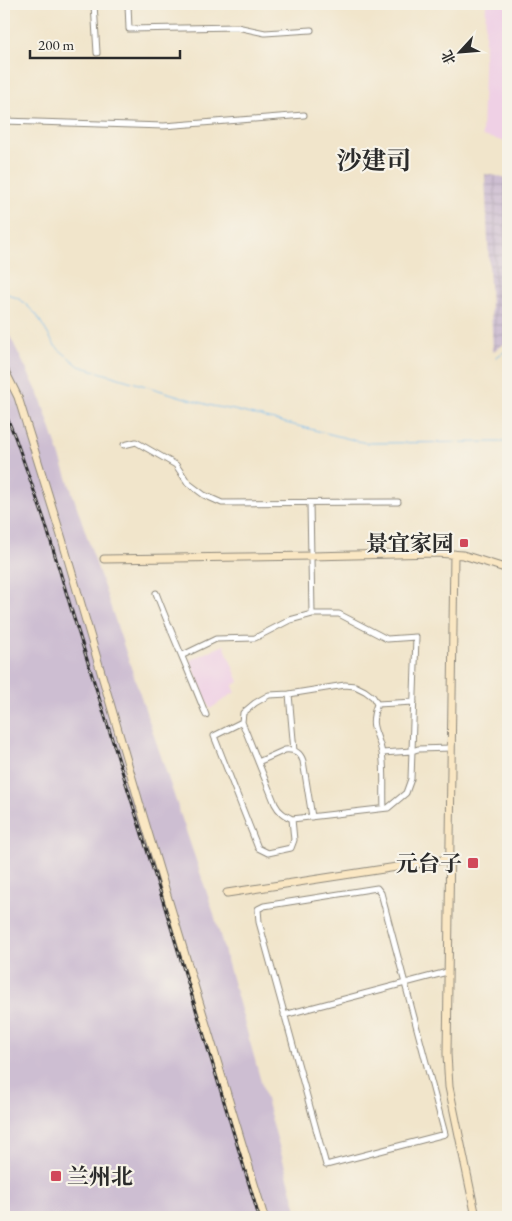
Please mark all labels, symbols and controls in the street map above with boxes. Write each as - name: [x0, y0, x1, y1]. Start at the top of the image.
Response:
- scale bar: [30, 28, 180, 60]
- north arrow: [434, 28, 484, 78]
- text: 200 m: [38, 35, 75, 54]
- text: 北: [437, 47, 459, 68]
- district label: 沙建司: [336, 144, 412, 176]
- place label: 景宜家园: [366, 529, 454, 558]
- marker: 景宜家园: [458, 537, 470, 549]
- place label: 元台子: [396, 849, 462, 878]
- marker: 元台子: [466, 856, 480, 870]
- place label: 兰州北: [67, 1162, 133, 1191]
- marker: 兰州北: [49, 1169, 63, 1183]

